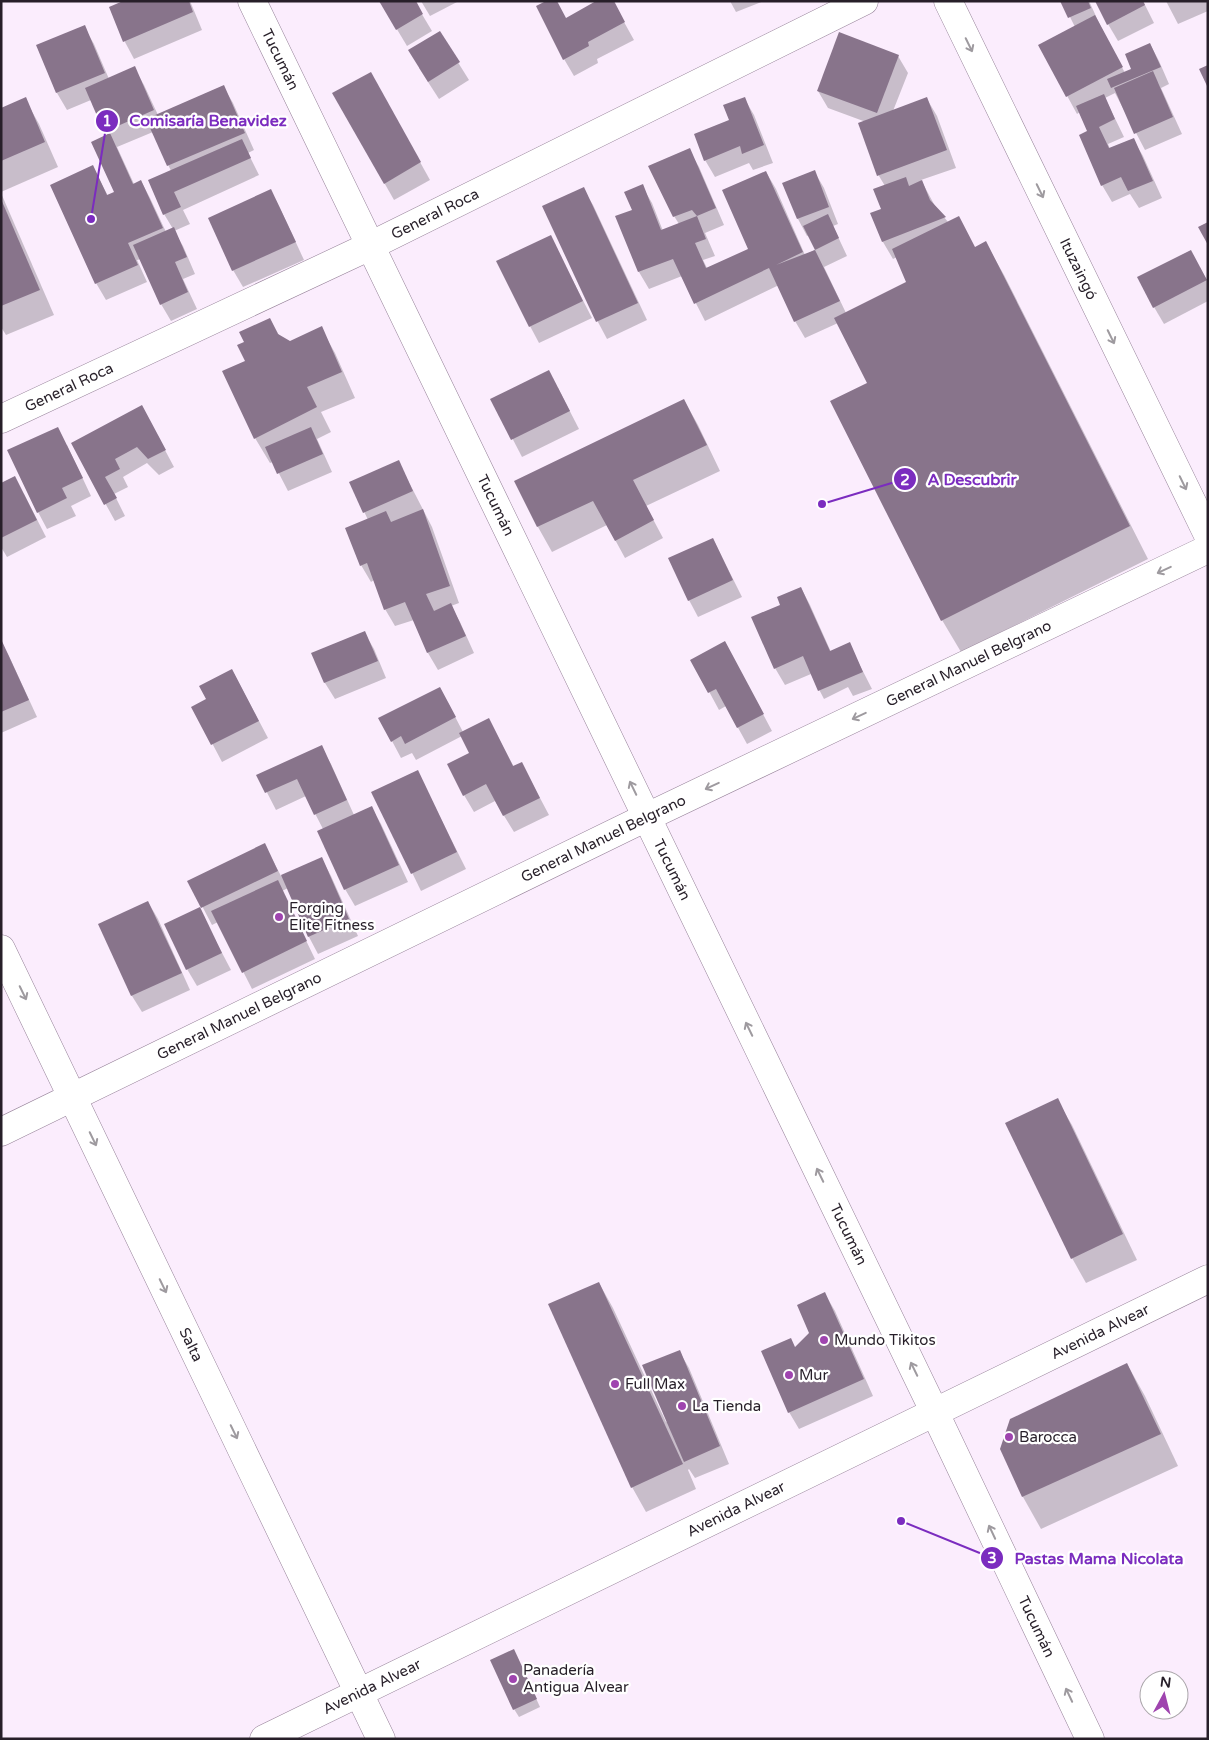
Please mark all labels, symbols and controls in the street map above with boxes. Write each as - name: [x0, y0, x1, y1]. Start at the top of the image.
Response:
- street label: Tucumán: [258, 26, 303, 93]
- one-way arrow: [965, 37, 974, 52]
- callout: Comisaría Benavidez: [94, 105, 297, 136]
- text: Comisaría Benavidez: [129, 111, 287, 131]
- text: 1: [102, 112, 112, 130]
- one-way arrow: [1036, 183, 1045, 198]
- street label: General Roca: [388, 185, 482, 243]
- street label: Ituzaingó: [1056, 235, 1101, 303]
- one-way arrow: [1107, 329, 1117, 344]
- street label: General Roca: [22, 359, 116, 416]
- callout: A Descubrir: [893, 464, 1027, 495]
- text: A Descubrir: [927, 470, 1017, 490]
- text: 2: [900, 471, 910, 489]
- street label: Tucumán: [473, 472, 518, 539]
- one-way arrow: [1178, 475, 1188, 490]
- one-way arrow: [1157, 566, 1172, 576]
- street label: General Manuel Belgrano: [883, 616, 1054, 711]
- one-way arrow: [852, 711, 867, 721]
- one-way arrow: [627, 781, 637, 796]
- one-way arrow: [705, 781, 720, 791]
- street label: General Manuel Belgrano: [518, 791, 689, 886]
- street label: Tucumán: [650, 836, 695, 903]
- place label: Forging Elite Fitness: [289, 899, 375, 934]
- marker: Forging Elite Fitness: [273, 911, 285, 923]
- street label: General Manuel Belgrano: [154, 968, 325, 1064]
- one-way arrow: [18, 985, 28, 1000]
- one-way arrow: [744, 1022, 753, 1037]
- one-way arrow: [89, 1131, 98, 1146]
- one-way arrow: [815, 1168, 824, 1183]
- street label: Tucumán: [826, 1201, 871, 1268]
- one-way arrow: [159, 1278, 169, 1293]
- street label: Avenida Alvear: [1048, 1300, 1152, 1363]
- street label: Salta: [175, 1325, 207, 1365]
- place label: Mundo Tikitos: [834, 1331, 936, 1349]
- marker: Mundo Tikitos: [818, 1334, 830, 1346]
- one-way arrow: [908, 1362, 918, 1377]
- place label: Mur: [799, 1366, 828, 1384]
- marker: Mur: [783, 1369, 795, 1381]
- place label: Full Max: [625, 1375, 685, 1393]
- marker: Full Max: [609, 1378, 621, 1390]
- place label: La Tienda: [692, 1397, 761, 1415]
- marker: La Tienda: [676, 1400, 688, 1412]
- one-way arrow: [229, 1424, 239, 1439]
- place label: Barocca: [1019, 1428, 1077, 1446]
- marker: Barocca: [1003, 1431, 1015, 1443]
- street label: Avenida Alvear: [684, 1477, 788, 1541]
- one-way arrow: [986, 1525, 996, 1540]
- callout: Pastas Mama Nicolata: [979, 1543, 1193, 1574]
- text: 3: [987, 1549, 997, 1567]
- text: Pastas Mama Nicolata: [1015, 1549, 1183, 1569]
- street label: Tucumán: [1014, 1593, 1059, 1660]
- street label: Avenida Alvear: [320, 1655, 424, 1718]
- place label: Panadería Antigua Alvear: [523, 1661, 629, 1696]
- north arrow: [1139, 1670, 1189, 1720]
- marker: Panadería Antigua Alvear: [507, 1673, 519, 1685]
- text: N: [1159, 1673, 1172, 1692]
- one-way arrow: [1064, 1688, 1073, 1703]

